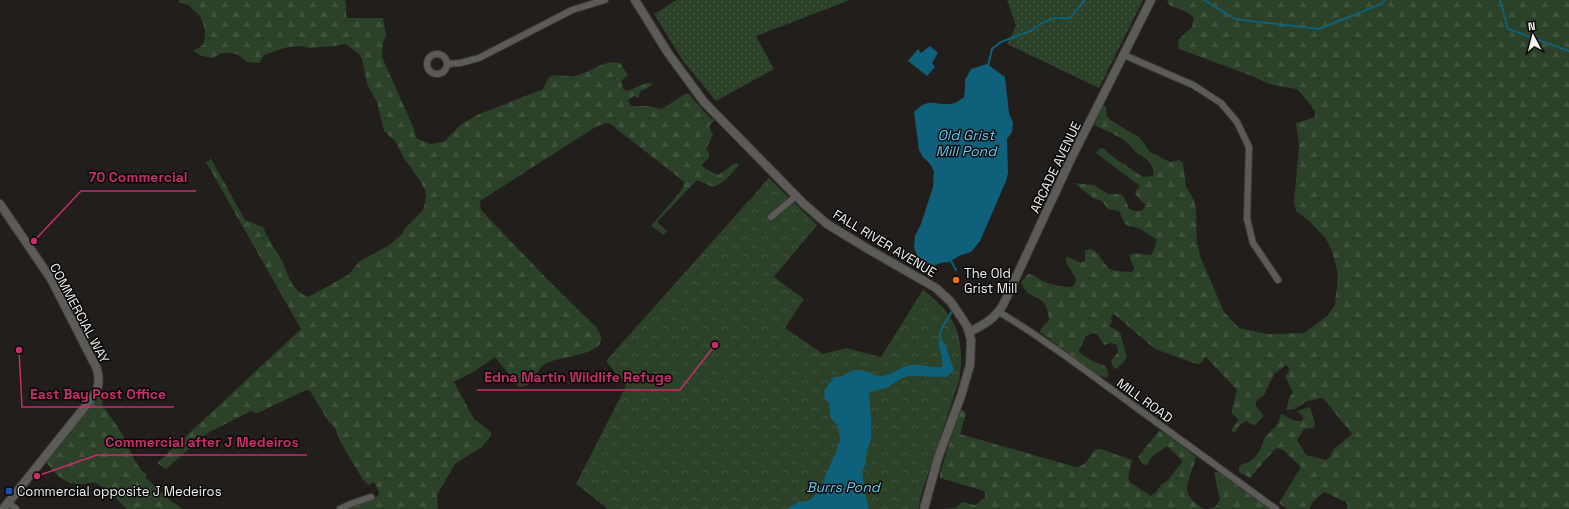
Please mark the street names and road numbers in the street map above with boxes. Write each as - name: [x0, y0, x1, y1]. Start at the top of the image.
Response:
- street label: ARCADE AVENUE: [1026, 119, 1085, 216]
- street label: FALL RIVER AVENUE: [830, 206, 939, 281]
- street label: COMMERCIAL WAY: [46, 260, 113, 366]
- street label: MILL ROAD: [1113, 374, 1176, 426]

